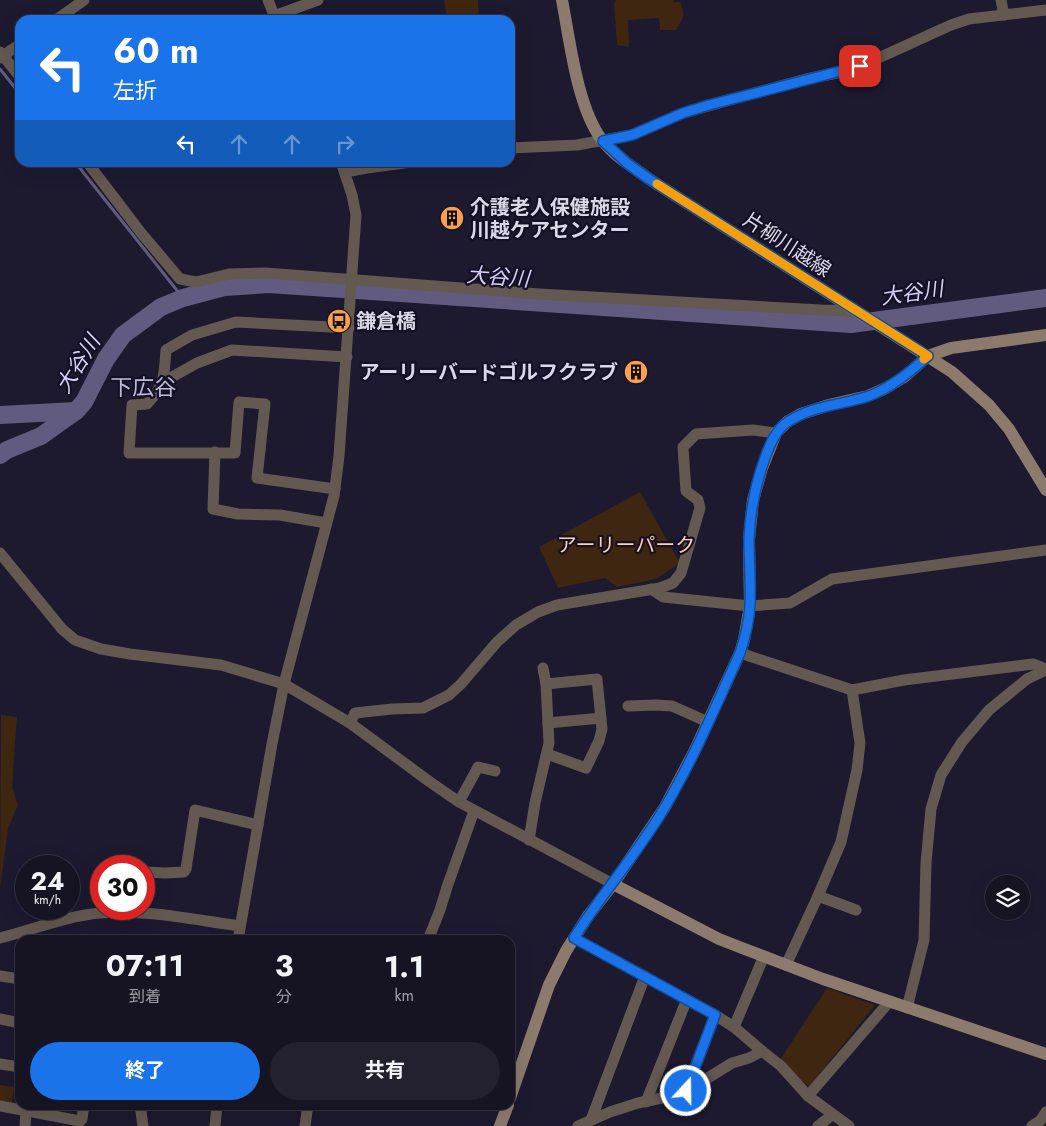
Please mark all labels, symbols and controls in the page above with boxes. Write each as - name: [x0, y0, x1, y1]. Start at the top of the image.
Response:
- text: 60 m: [113, 26, 199, 76]
- icon: left: [30, 35, 95, 100]
- pin: [839, 45, 881, 87]
- icon: arrive: [846, 52, 874, 80]
- text: 左折: [113, 74, 157, 106]
- icon: left: [172, 130, 200, 158]
- icon: ahead: [225, 130, 253, 158]
- icon: ahead: [278, 130, 306, 158]
- icon: right: [331, 130, 359, 158]
- place label: 介護老人保健施設 川越ケアセンター: [470, 193, 630, 245]
- building icon: 介護老人保健施設 川越ケアセンター: [439, 205, 465, 231]
- street label: 片柳川越線: [737, 206, 837, 284]
- water label: 大谷川: [466, 260, 532, 294]
- water label: 大谷川: [879, 273, 947, 312]
- place label: 鎌倉橋: [356, 307, 416, 336]
- bus stop icon: 鎌倉橋: [326, 308, 352, 334]
- water label: 大谷川: [49, 328, 108, 399]
- place label: アーリーバードゴルフクラブ: [359, 358, 618, 387]
- building icon: アーリーバードゴルフクラブ: [623, 359, 649, 385]
- district label: 下広谷: [110, 371, 176, 403]
- park label: アーリーパーク: [557, 531, 695, 560]
- speed limit sign: 30: [90, 855, 155, 920]
- text: 24: [31, 863, 64, 899]
- map controls: [985, 875, 1030, 920]
- button: layers: [985, 875, 1030, 920]
- text: km/h: [34, 891, 61, 909]
- text: 07:11: [106, 944, 184, 987]
- text: 3: [275, 944, 293, 987]
- text: 1.1: [384, 945, 424, 988]
- text: km: [394, 984, 414, 1007]
- text: 到着: [129, 985, 161, 1008]
- text: 分: [276, 985, 292, 1008]
- button: 終了: [30, 1042, 260, 1100]
- button: 共有: [270, 1042, 500, 1100]
- position arrow: [659, 1064, 711, 1116]

